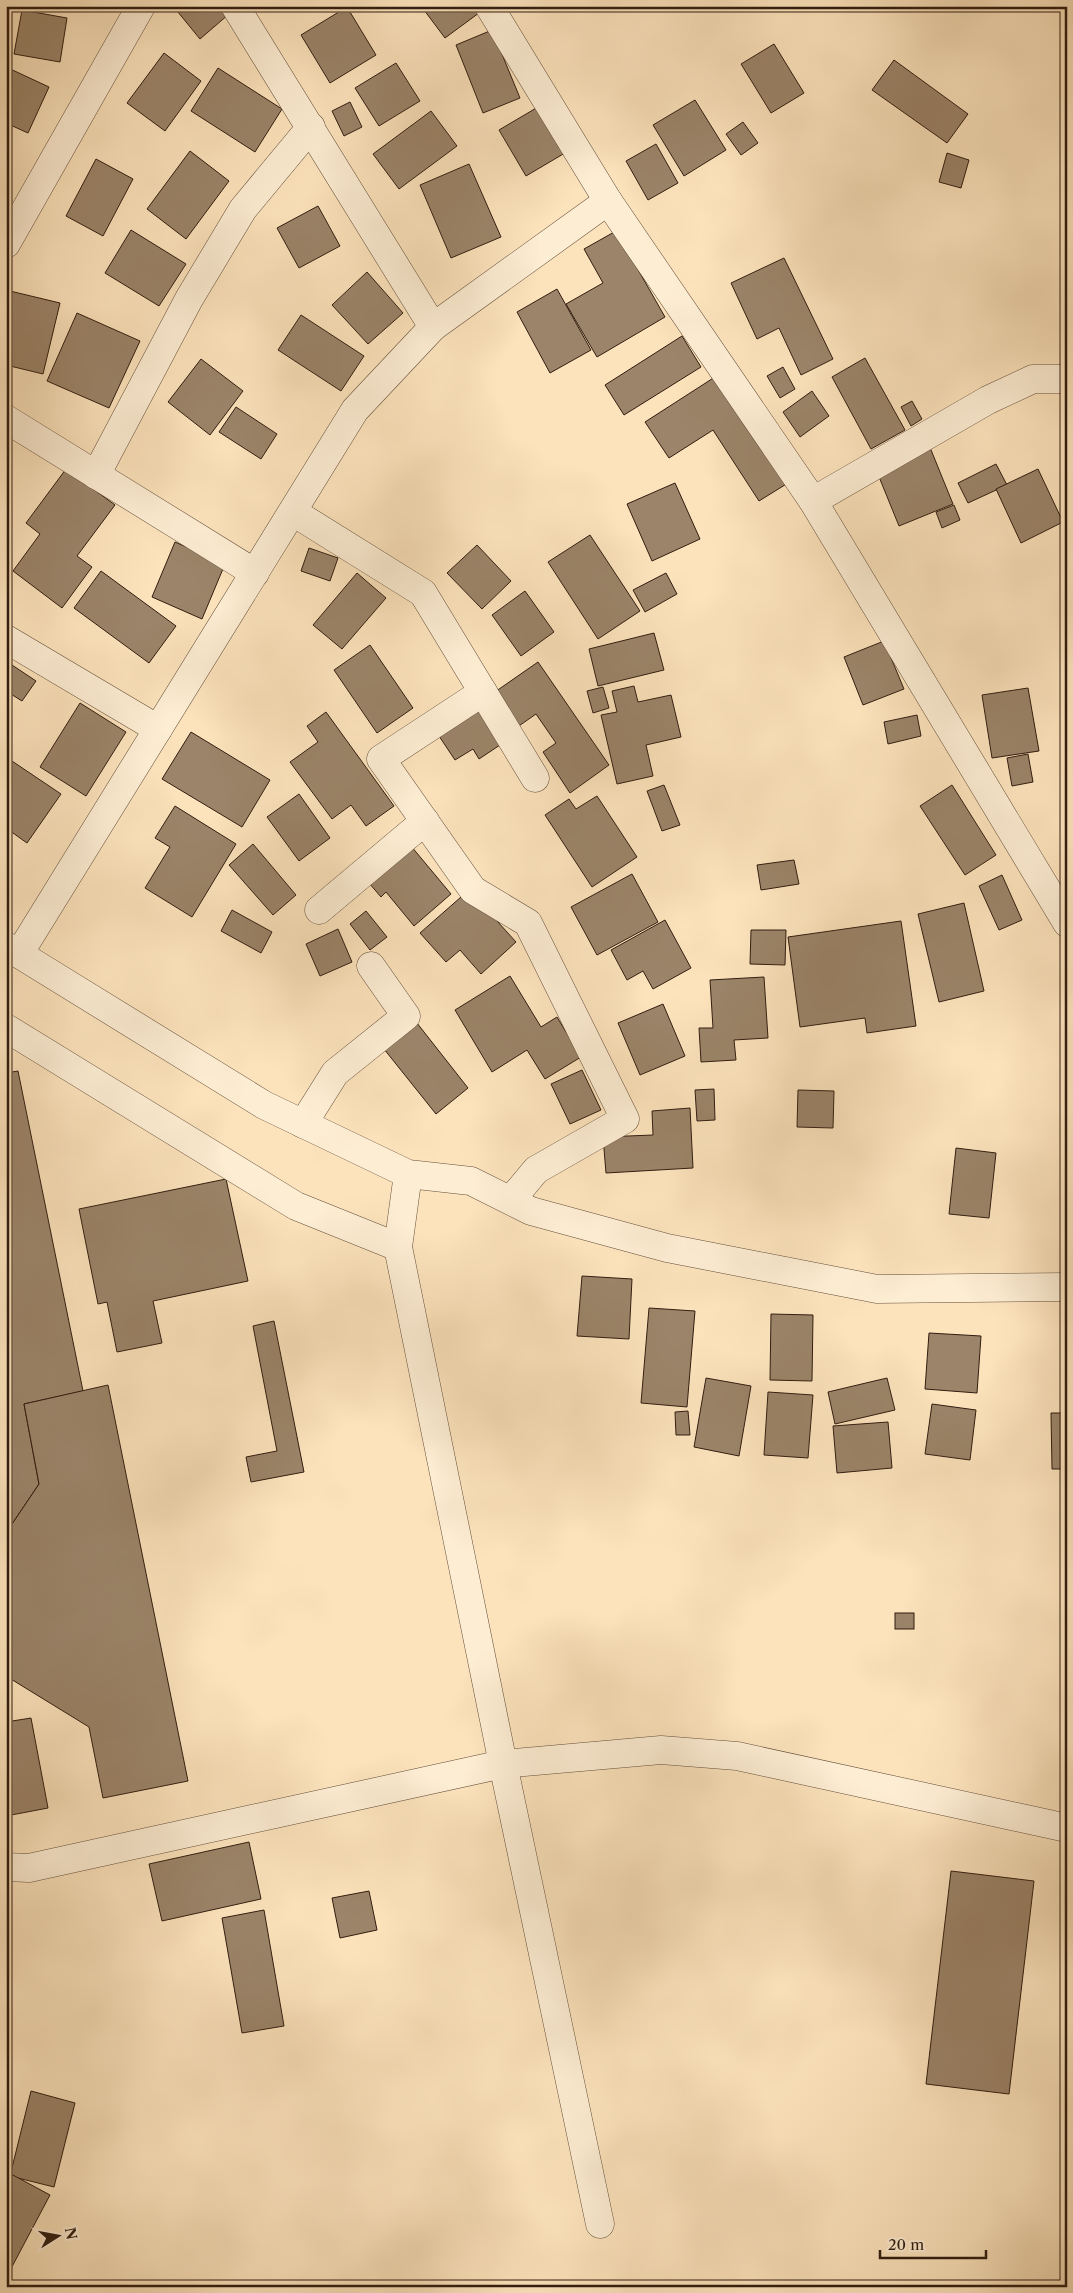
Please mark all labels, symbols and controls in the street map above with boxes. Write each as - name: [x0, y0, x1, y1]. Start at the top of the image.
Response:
- north arrow: [32, 2210, 82, 2260]
- text: N: [61, 2226, 81, 2241]
- scale bar: [880, 2228, 987, 2260]
- text: 20 m: [888, 2235, 924, 2254]

